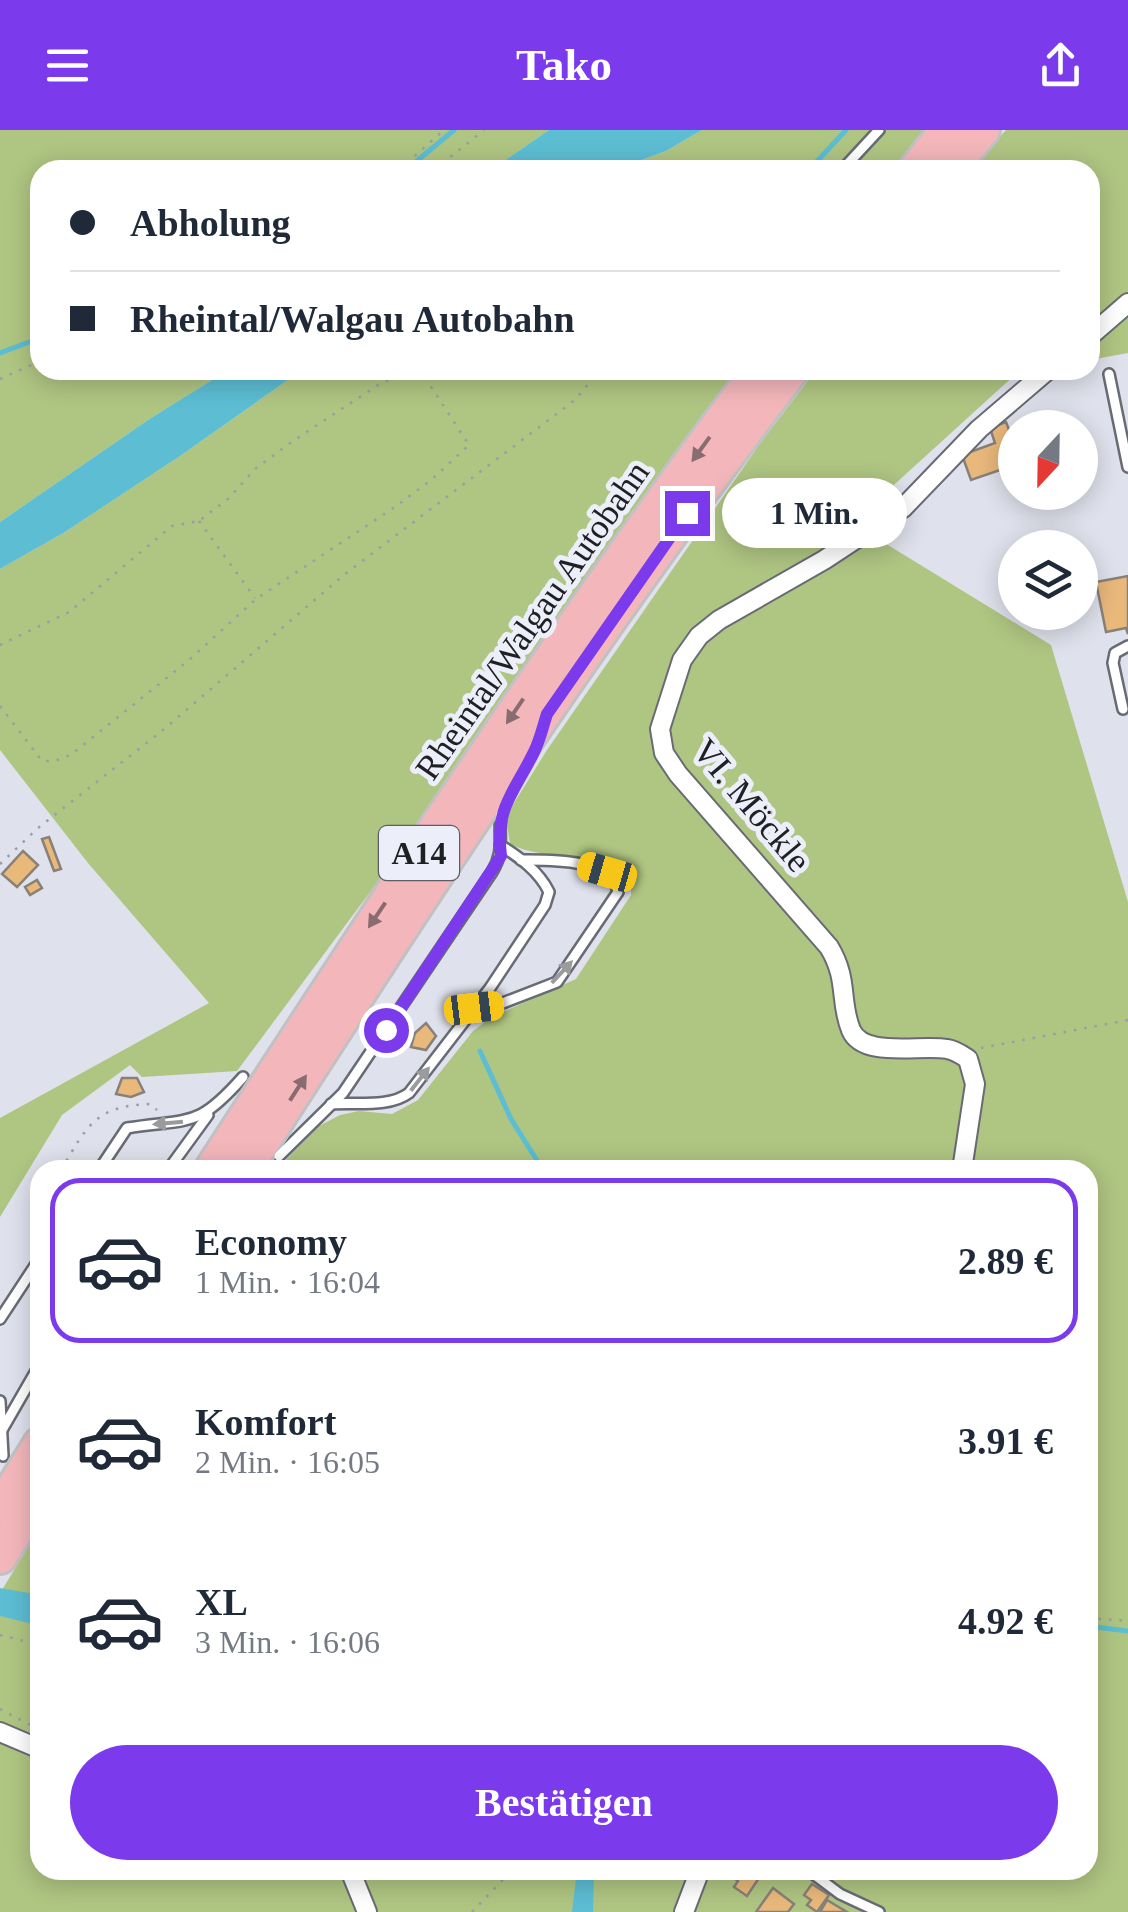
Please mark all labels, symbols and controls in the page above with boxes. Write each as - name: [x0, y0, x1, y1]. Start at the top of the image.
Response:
- icon: menu: [40, 38, 95, 93]
- icon: share: [1033, 38, 1088, 93]
- text: Tako: [516, 40, 612, 90]
- text: Abholung: [130, 202, 291, 244]
- text: Rheintal/Walgau Autobahn: [130, 298, 575, 340]
- north arrow: [998, 410, 1098, 510]
- map controls: [998, 410, 1098, 630]
- one-way arrow: [692, 436, 711, 462]
- street label: Rheintal/Walgau Autobahn: [408, 454, 657, 787]
- callout: 1 Min.: [722, 478, 907, 548]
- route end: [665, 491, 710, 536]
- text: 1 Min.: [770, 495, 859, 531]
- button: layers: [998, 530, 1098, 630]
- one-way arrow: [506, 698, 525, 725]
- street label: VI. Möckle: [685, 731, 818, 880]
- road number: A14: [379, 826, 459, 880]
- car: [574, 849, 640, 895]
- one-way arrow: [369, 901, 387, 928]
- one-way arrow: [550, 961, 573, 985]
- car: [442, 989, 506, 1027]
- route start: [364, 1008, 409, 1053]
- one-way arrow: [409, 1066, 429, 1092]
- one-way arrow: [288, 1074, 306, 1102]
- one-way arrow: [152, 1116, 184, 1132]
- icon: car: [75, 1216, 165, 1306]
- text: Economy: [195, 1221, 347, 1263]
- text: 2.89 €: [958, 1240, 1053, 1282]
- text: 1 Min. · 16:04: [195, 1264, 380, 1300]
- icon: car: [75, 1396, 165, 1486]
- text: Komfort: [195, 1401, 336, 1443]
- text: 3.91 €: [958, 1420, 1053, 1462]
- text: 2 Min. · 16:05: [195, 1444, 380, 1480]
- icon: car: [75, 1576, 165, 1666]
- text: XL: [195, 1581, 248, 1623]
- text: 4.92 €: [958, 1600, 1053, 1642]
- text: 3 Min. · 16:06: [195, 1624, 380, 1660]
- button: Bestätigen: [70, 1745, 1058, 1860]

